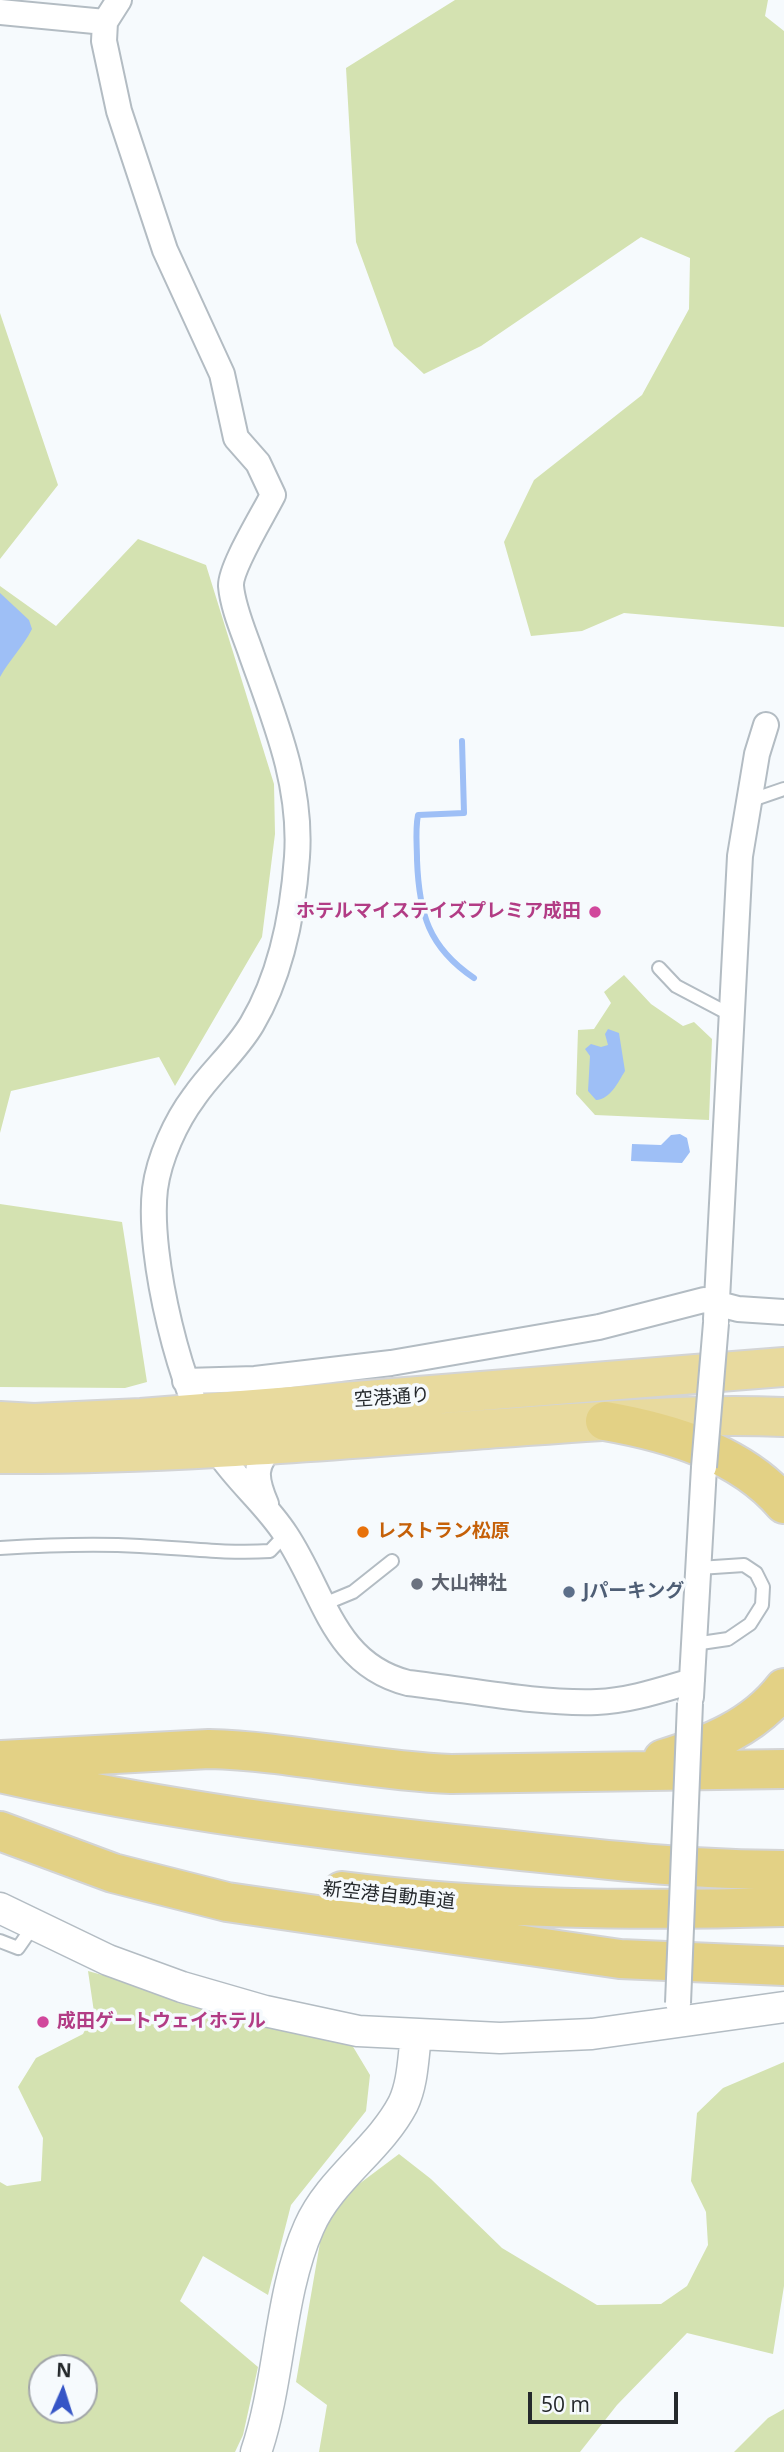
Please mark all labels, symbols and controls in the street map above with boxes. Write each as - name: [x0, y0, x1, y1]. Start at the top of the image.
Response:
- place label: ホテルマイステイズプレミア成田: [296, 901, 581, 923]
- marker: ホテルマイステイズプレミア成田: [587, 904, 603, 920]
- street label: 空港通り: [353, 1384, 431, 1412]
- place label: レストラン松原: [377, 1521, 510, 1543]
- marker: レストラン松原: [355, 1524, 371, 1540]
- place label: 大山神社: [431, 1573, 507, 1595]
- marker: 大山神社: [409, 1576, 425, 1592]
- place label: Jパーキング: [583, 1581, 684, 1603]
- marker: Jパーキング: [561, 1584, 577, 1600]
- street label: 新空港自動車道: [322, 1878, 456, 1914]
- place label: 成田ゲートウェイホテル: [57, 2011, 266, 2033]
- marker: 成田ゲートウェイホテル: [35, 2014, 51, 2030]
- north arrow: [28, 2354, 98, 2424]
- text: N: [56, 2357, 72, 2383]
- scale bar: [532, 2378, 682, 2422]
- text: 50 m: [541, 2390, 590, 2418]

